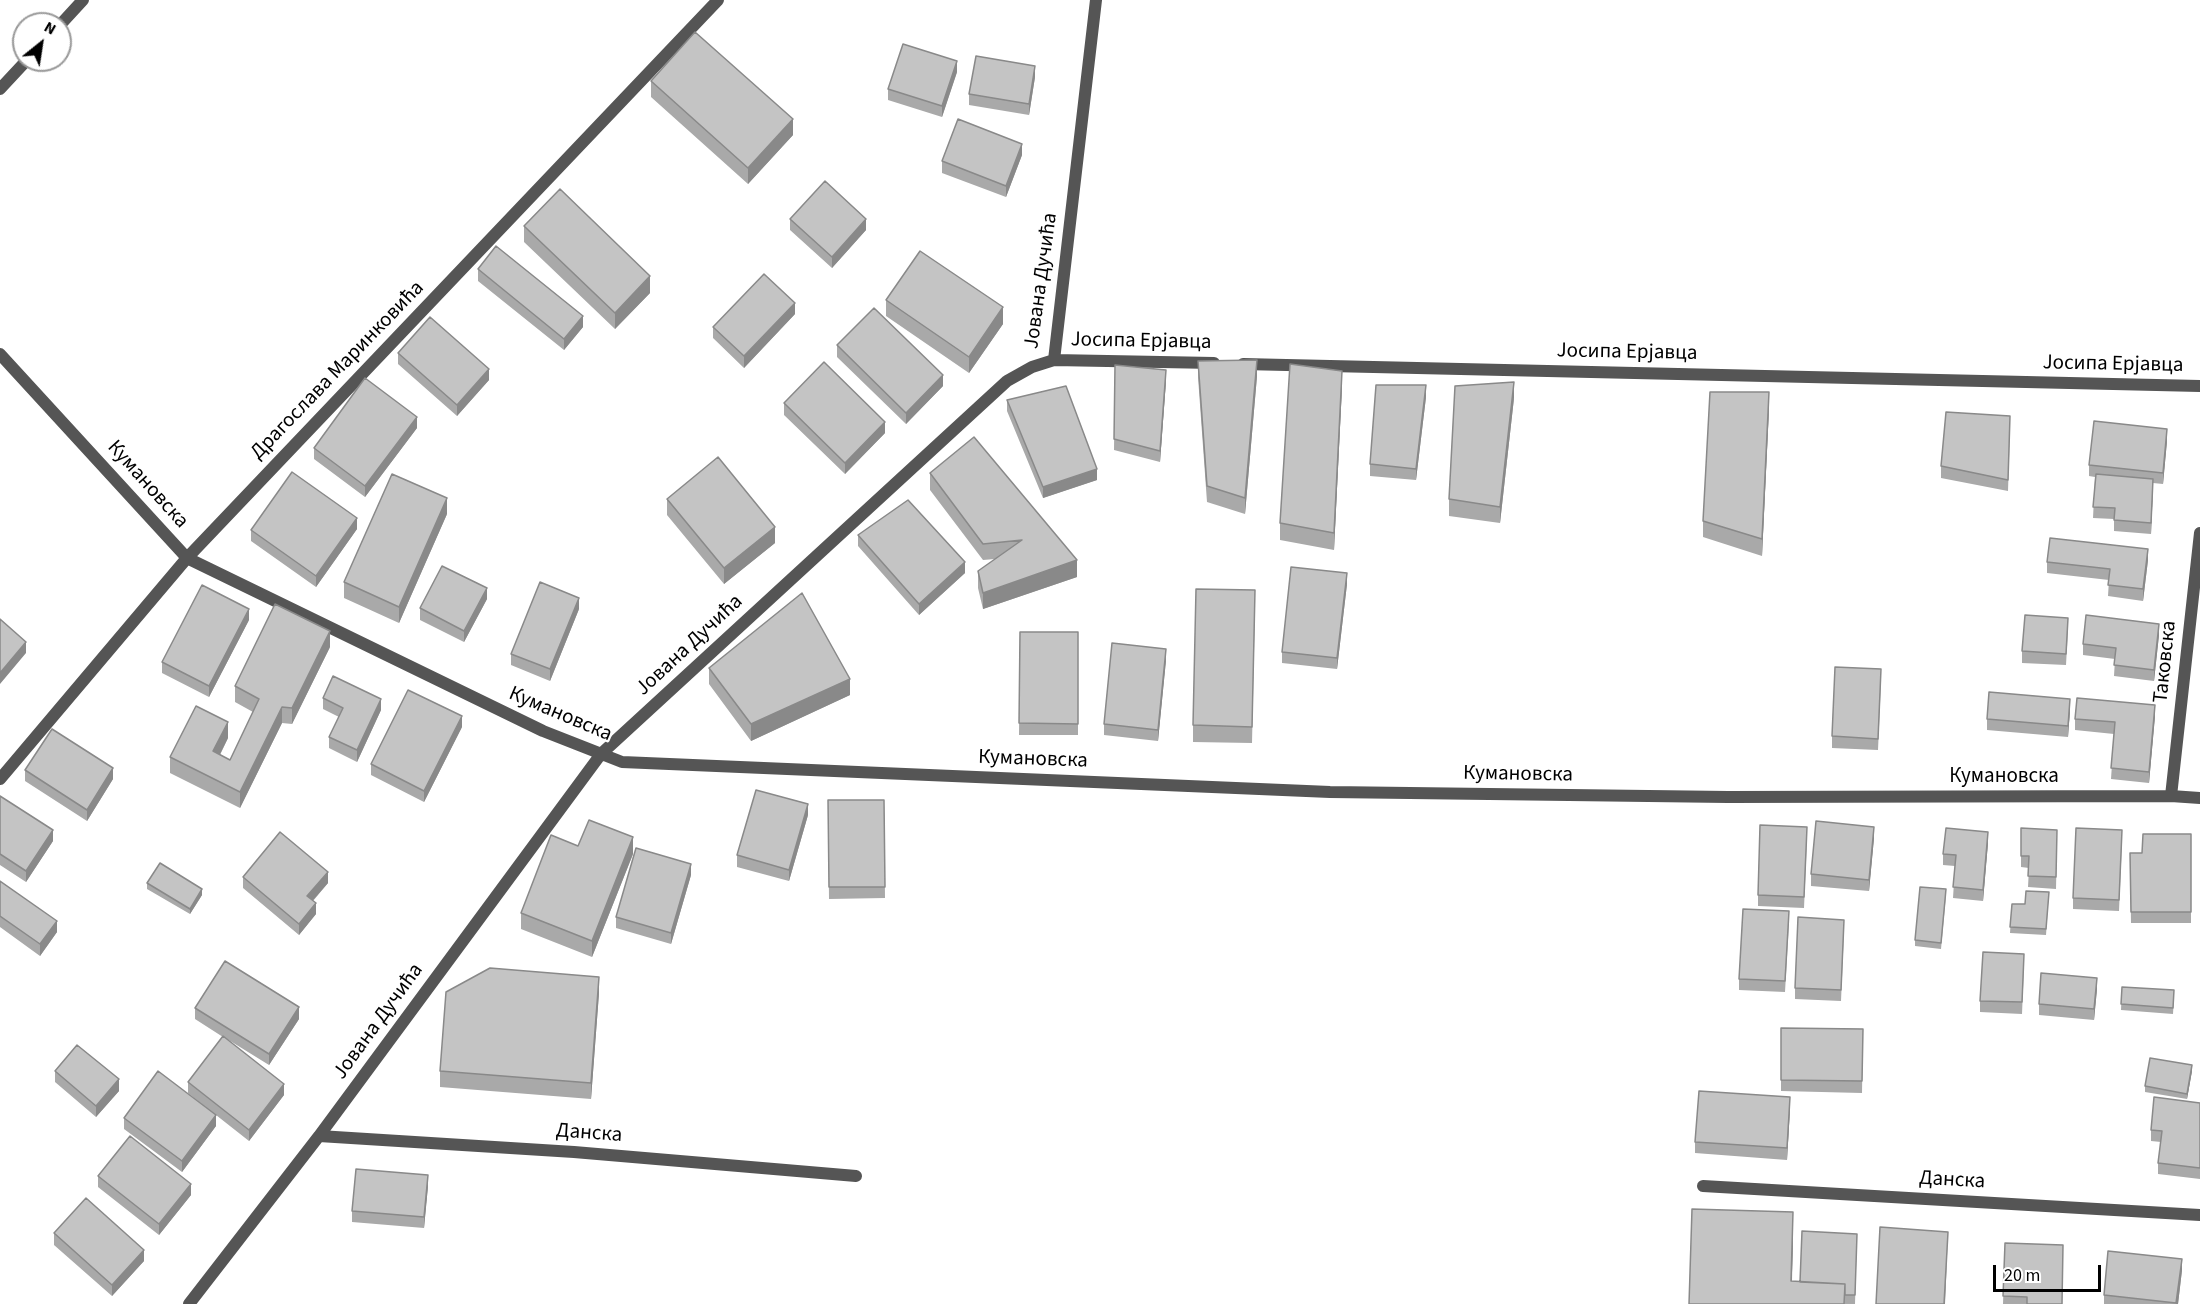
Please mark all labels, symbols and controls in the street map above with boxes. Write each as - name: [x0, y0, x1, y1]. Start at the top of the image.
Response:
- north arrow: [12, 12, 72, 72]
- text: N: [40, 16, 60, 40]
- street label: Јована Дучића: [1020, 211, 1064, 351]
- street label: Драгослава Маринковића: [246, 276, 430, 466]
- street label: Јосипа Ерјавца: [1070, 328, 1212, 356]
- street label: Јосипа Ерјавца: [1556, 339, 1698, 367]
- street label: Јосипа Ерјавца: [2042, 351, 2184, 379]
- street label: Кумановска: [101, 436, 193, 534]
- street label: Јована Дучића: [631, 590, 749, 702]
- street label: Таковска: [2149, 620, 2183, 704]
- street label: Кумановска: [505, 682, 615, 748]
- street label: Кумановска: [978, 745, 1088, 775]
- street label: Кумановска: [1463, 761, 1573, 789]
- street label: Кумановска: [1949, 764, 2059, 790]
- street label: Јована Дучића: [329, 959, 429, 1085]
- street label: Данска: [555, 1119, 623, 1149]
- street label: Данска: [1918, 1167, 1986, 1195]
- scale bar: [1996, 1253, 2104, 1291]
- text: 20 m: [2004, 1263, 2040, 1288]

